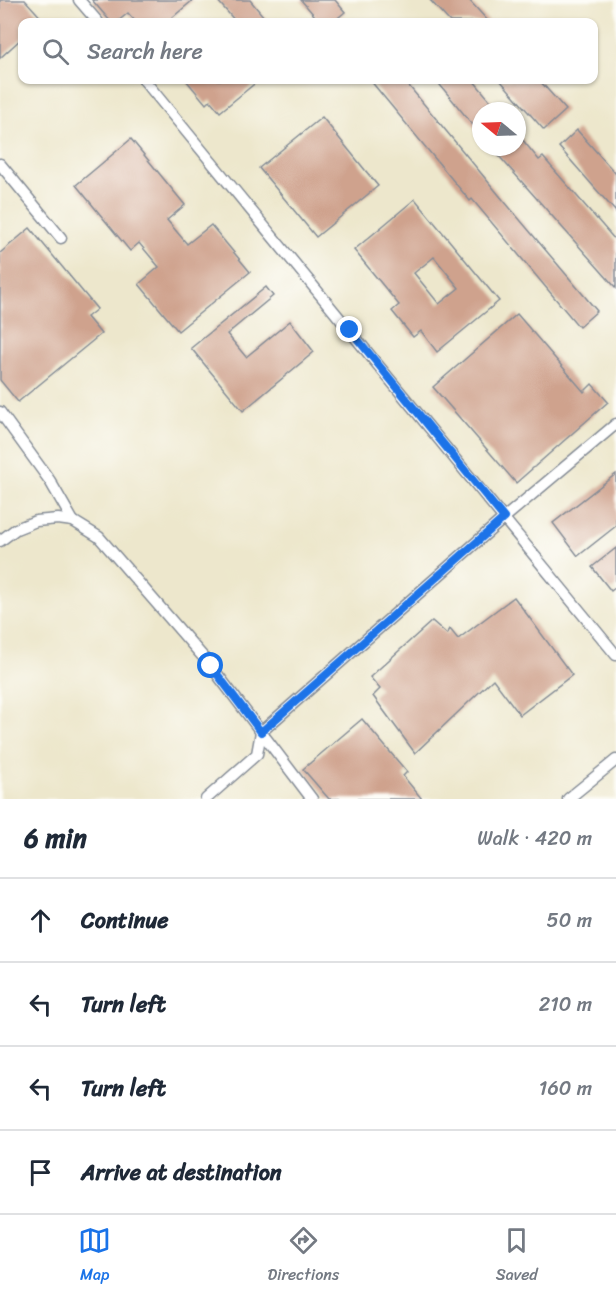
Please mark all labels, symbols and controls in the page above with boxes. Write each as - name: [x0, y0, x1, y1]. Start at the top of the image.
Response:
- search box: [18, 18, 598, 84]
- text: Search here: [87, 32, 203, 71]
- icon: search: [39, 35, 72, 68]
- north arrow: [472, 102, 526, 156]
- route end: [336, 316, 362, 342]
- route start: [197, 652, 223, 678]
- text: 6 min: [24, 815, 87, 861]
- text: Walk · 420 m: [477, 821, 592, 856]
- text: Continue: [81, 901, 169, 940]
- text: 50 m: [547, 903, 592, 938]
- icon: ahead: [24, 904, 57, 937]
- text: Turn left: [81, 985, 166, 1024]
- text: 210 m: [539, 987, 592, 1022]
- icon: left: [24, 988, 57, 1021]
- text: Turn left: [81, 1069, 166, 1108]
- text: 160 m: [539, 1071, 592, 1106]
- icon: left: [24, 1072, 57, 1105]
- text: Arrive at destination: [81, 1153, 282, 1192]
- icon: arrive: [24, 1156, 57, 1189]
- tab: Map: [78, 1224, 111, 1289]
- tab: Directions: [268, 1224, 339, 1289]
- tab: Saved: [496, 1224, 538, 1289]

